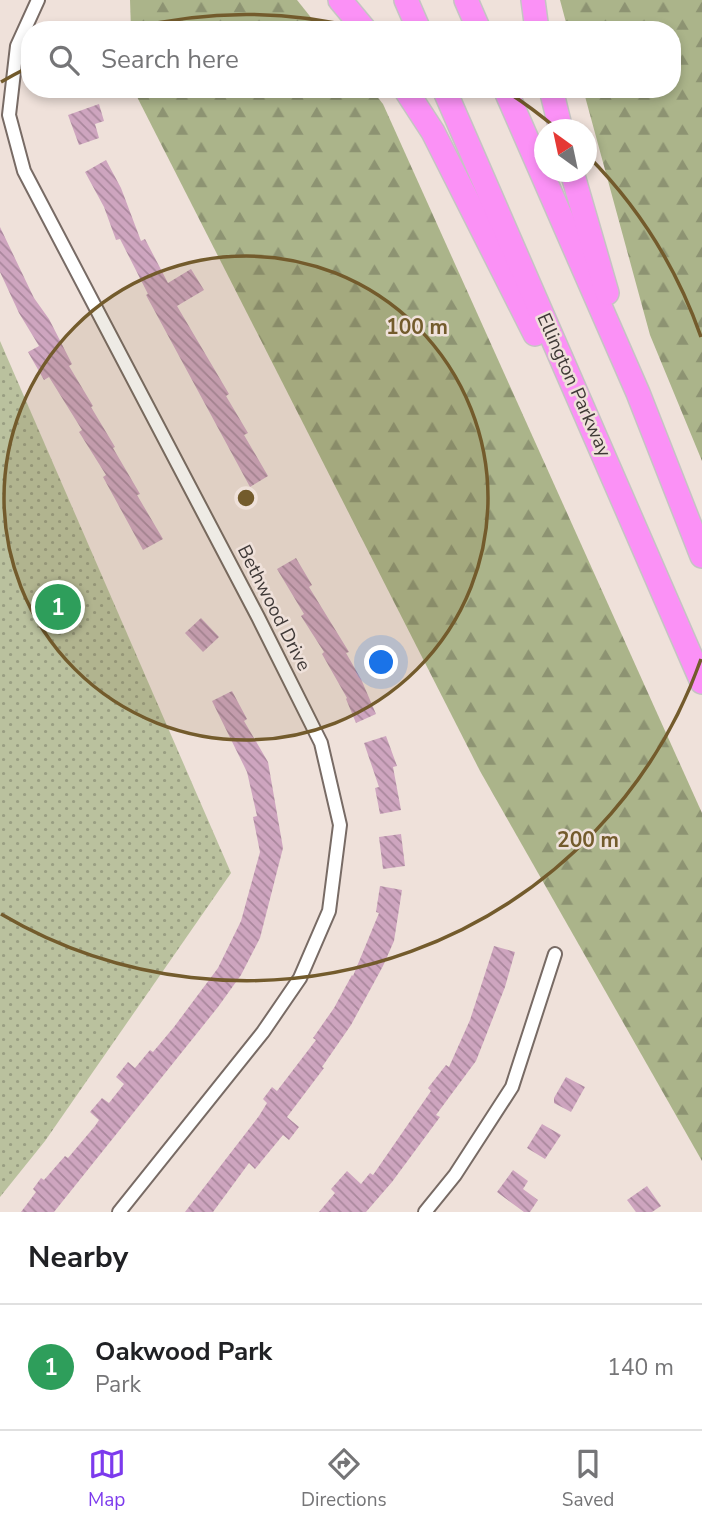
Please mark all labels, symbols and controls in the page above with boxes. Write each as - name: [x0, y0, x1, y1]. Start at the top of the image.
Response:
- search box: [21, 21, 681, 98]
- icon: search: [45, 41, 83, 79]
- text: Search here: [101, 42, 239, 77]
- north arrow: [534, 119, 597, 182]
- street label: Ellington Parkway: [531, 309, 617, 461]
- text: 100 m: [386, 313, 448, 341]
- centre of rings: [234, 486, 258, 510]
- street label: Bethwood Drive: [231, 540, 317, 676]
- pin: 1: [35, 581, 81, 633]
- your location: [364, 645, 398, 679]
- text: 200 m: [557, 826, 619, 854]
- text: Nearby: [28, 1237, 128, 1278]
- text: Oakwood Park: [95, 1334, 272, 1369]
- text: 1: [44, 1352, 58, 1383]
- text: 140 m: [607, 1352, 674, 1383]
- text: Park: [95, 1369, 141, 1400]
- tab: Map: [88, 1445, 126, 1513]
- tab: Directions: [301, 1445, 387, 1513]
- tab: Saved: [562, 1445, 614, 1513]

